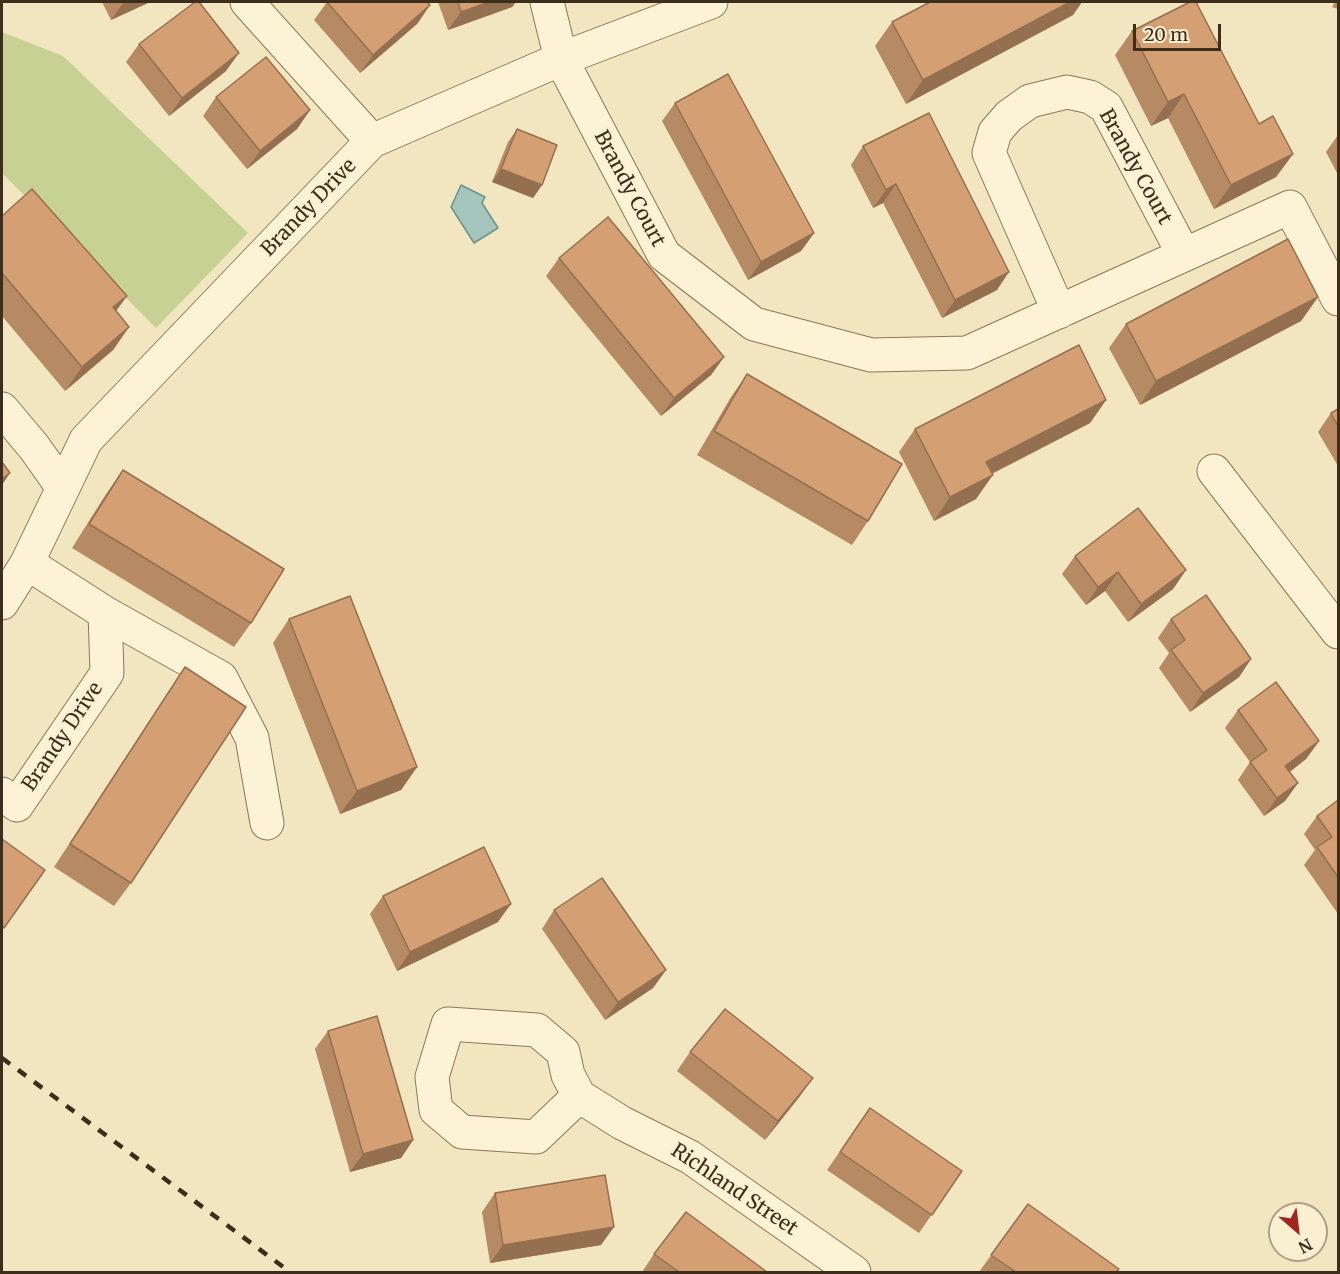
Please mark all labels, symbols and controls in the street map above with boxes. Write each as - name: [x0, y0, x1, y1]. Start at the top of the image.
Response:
- scale bar: [1136, 12, 1224, 50]
- text: 20 m: [1144, 23, 1188, 46]
- street label: Brandy Court: [1093, 105, 1177, 229]
- street label: Brandy Court: [588, 127, 670, 251]
- street label: Brandy Drive: [256, 154, 362, 262]
- street label: Brandy Drive: [18, 678, 108, 796]
- street label: Richland Street: [666, 1139, 802, 1241]
- north arrow: [1268, 1202, 1328, 1262]
- text: N: [1295, 1234, 1316, 1258]

